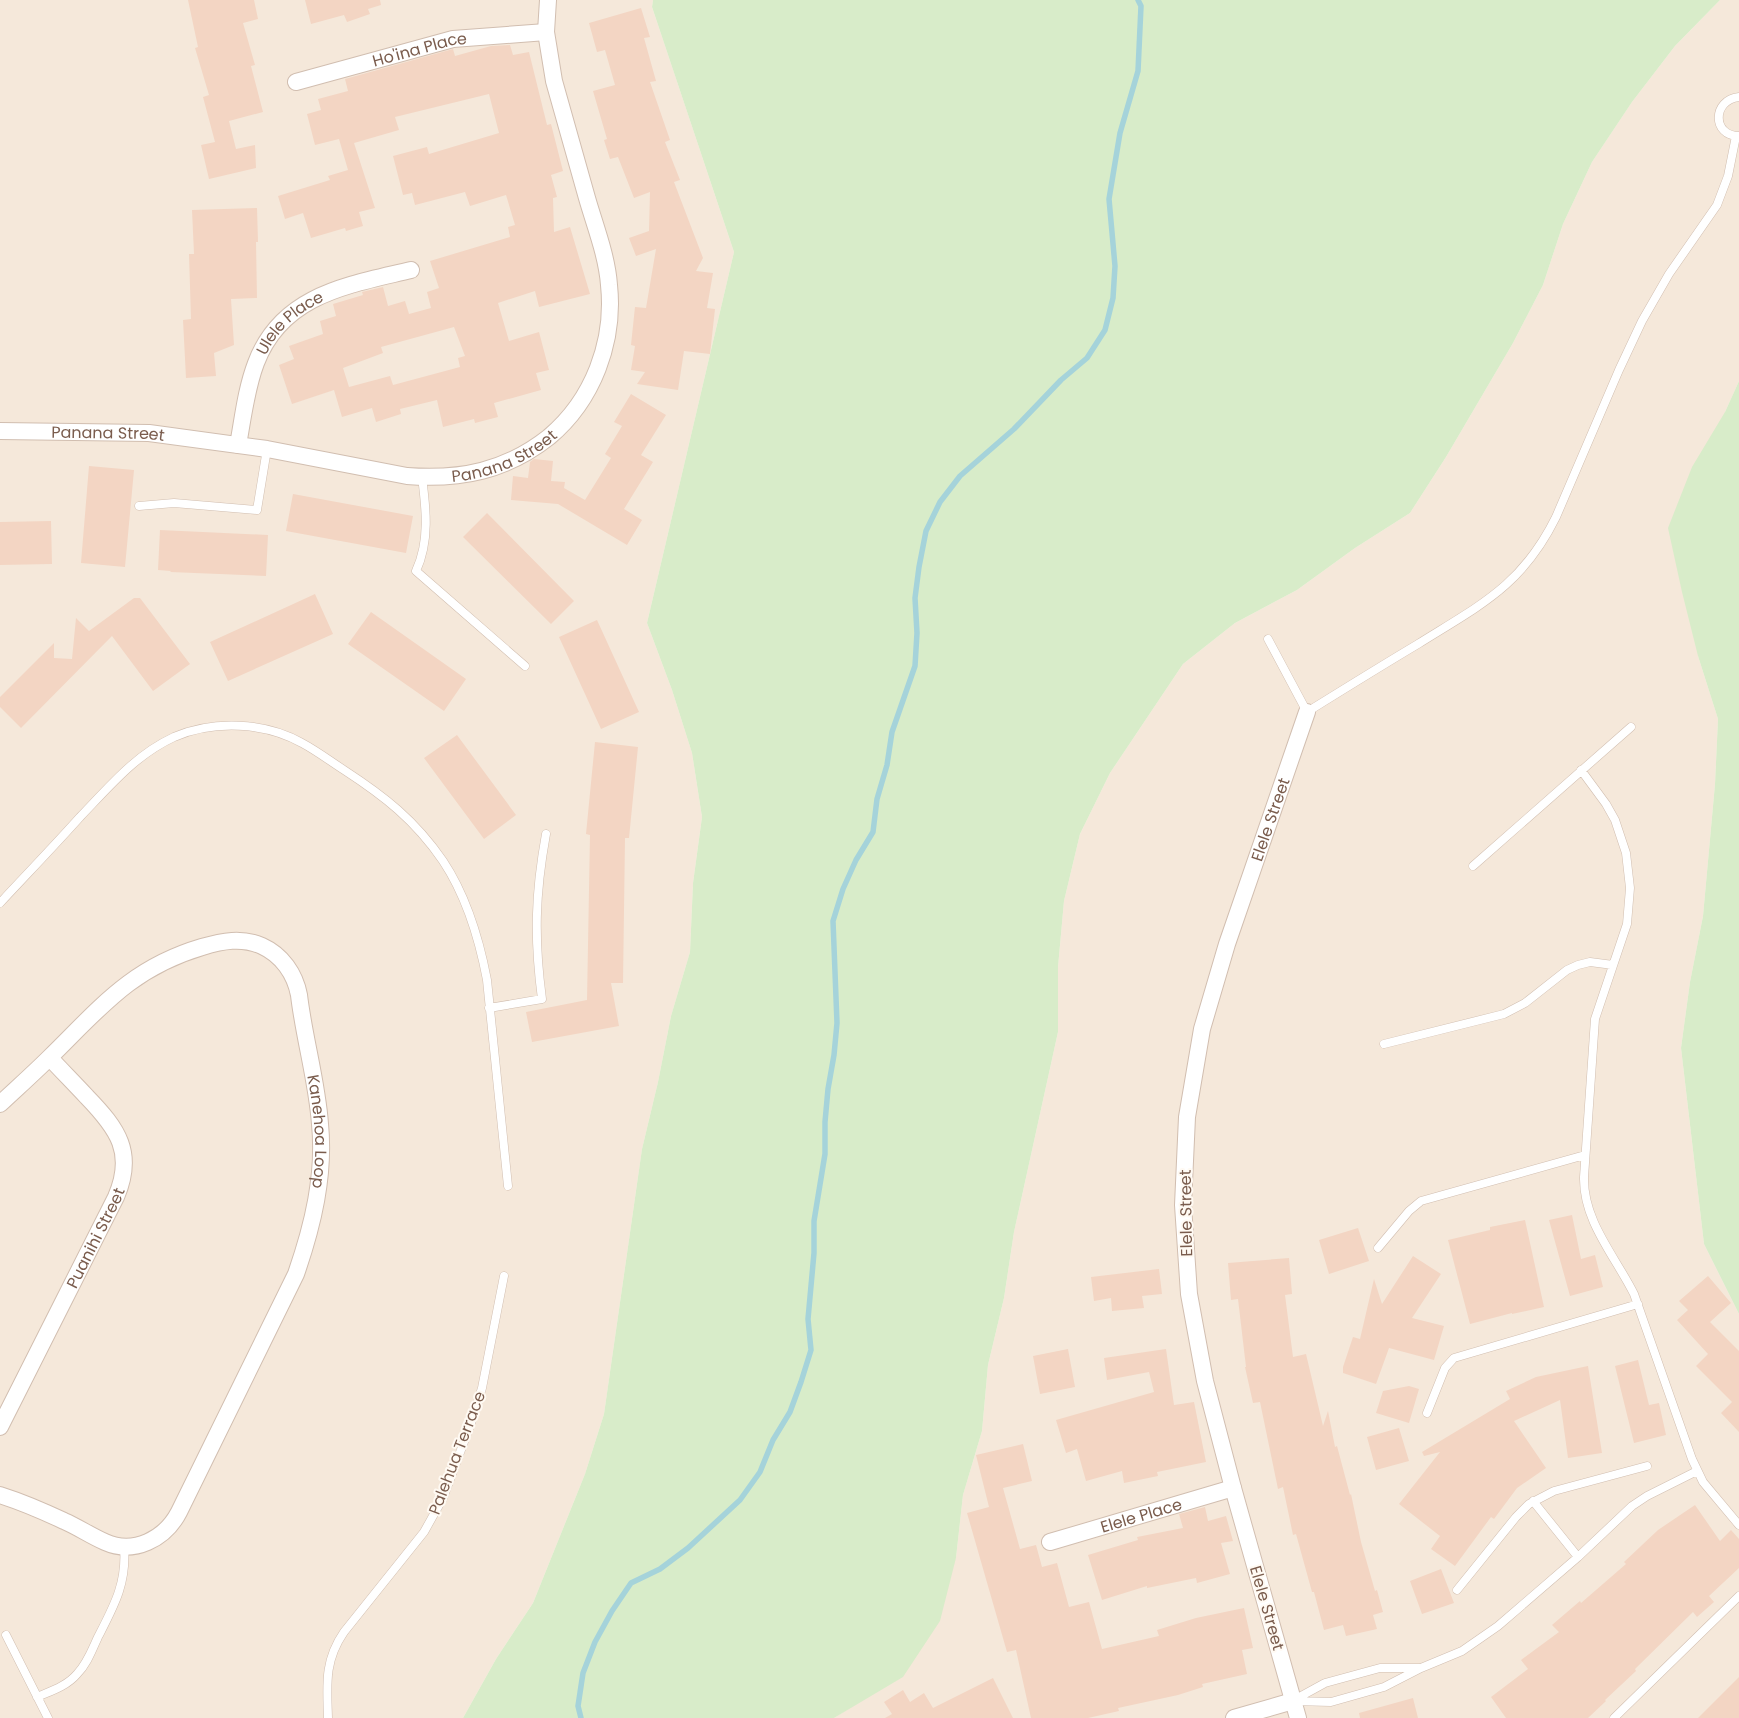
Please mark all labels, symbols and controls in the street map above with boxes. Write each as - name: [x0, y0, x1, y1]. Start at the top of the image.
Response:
- street label: Ho'ina Place: [370, 27, 468, 72]
- street label: Ulele Place: [250, 285, 327, 358]
- street label: Panana Street: [51, 420, 166, 447]
- street label: Panana Street: [450, 424, 562, 487]
- street label: Elele Street: [1245, 774, 1295, 864]
- street label: Kanehoa Loop: [302, 1073, 333, 1190]
- street label: Elele Street: [1174, 1169, 1198, 1257]
- street label: Puanihi Street: [60, 1184, 130, 1292]
- street label: Palehua Terrace: [423, 1388, 491, 1518]
- street label: Elele Place: [1098, 1492, 1185, 1538]
- street label: Elele Street: [1244, 1563, 1290, 1653]

